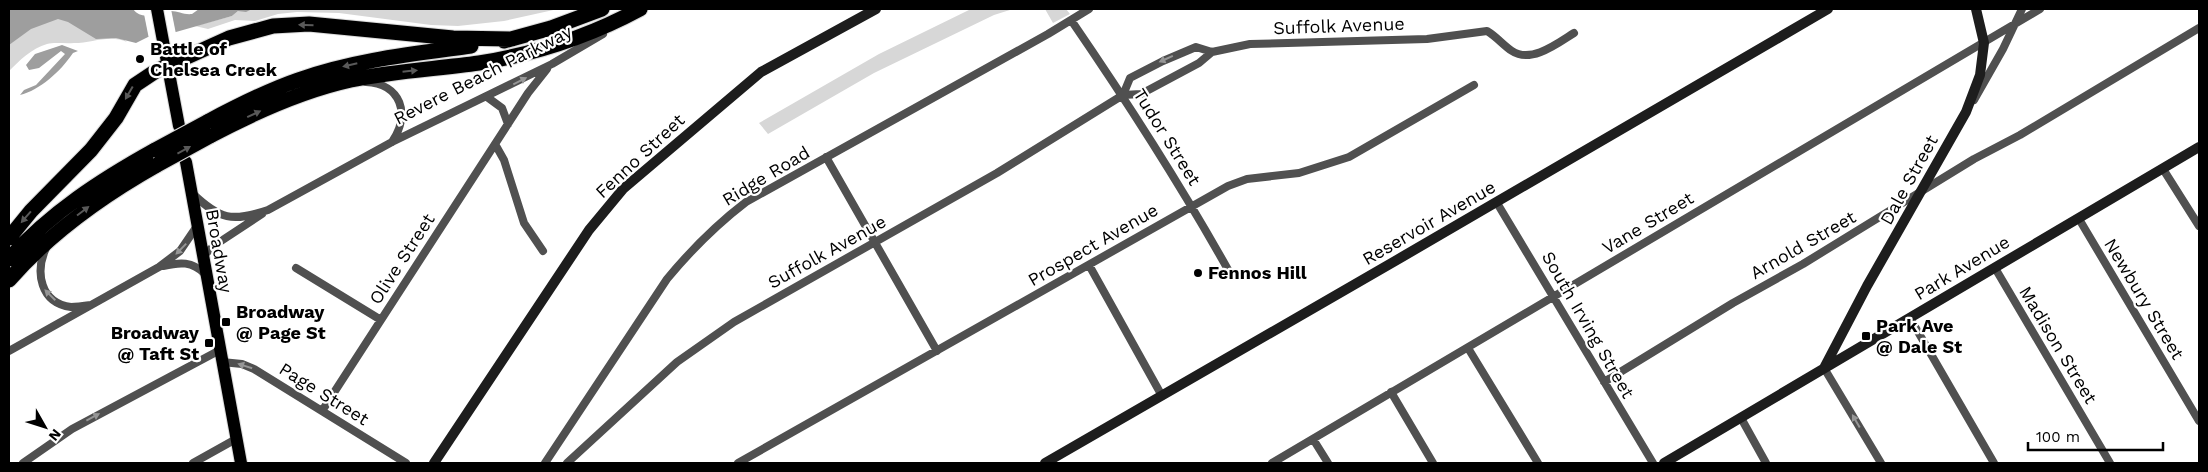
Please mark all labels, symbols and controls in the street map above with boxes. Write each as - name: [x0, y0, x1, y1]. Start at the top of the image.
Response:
- street label: Suffolk Avenue: [1273, 13, 1405, 38]
- one-way arrow: [298, 20, 314, 28]
- street label: Revere Beach Parkway: [390, 20, 576, 129]
- place label: Battle of Chelsea Creek: [150, 38, 278, 80]
- marker: Battle of Chelsea Creek: [134, 53, 146, 65]
- one-way arrow: [1159, 56, 1173, 64]
- one-way arrow: [343, 61, 358, 69]
- one-way arrow: [402, 67, 418, 75]
- one-way arrow: [513, 77, 527, 85]
- street label: Tudor Street: [1129, 84, 1206, 189]
- one-way arrow: [125, 87, 134, 100]
- one-way arrow: [247, 109, 261, 117]
- street label: Fenno Street: [591, 109, 689, 202]
- street label: Dale Street: [1875, 131, 1942, 228]
- street label: Ridge Road: [718, 141, 813, 210]
- one-way arrow: [177, 146, 191, 154]
- street label: Reservoir Avenue: [1358, 176, 1499, 269]
- street label: Vane Street: [1598, 187, 1698, 258]
- street label: Prospect Avenue: [1024, 199, 1162, 290]
- one-way arrow: [76, 206, 89, 217]
- street label: Arnold Street: [1746, 206, 1860, 283]
- street label: Broadway: [202, 207, 237, 295]
- street label: Olive Street: [365, 209, 439, 308]
- one-way arrow: [20, 210, 31, 223]
- street label: Suffolk Avenue: [764, 210, 889, 293]
- street label: Park Avenue: [1910, 231, 2013, 304]
- street label: Newbury Street: [2100, 235, 2189, 363]
- one-way arrow: [175, 243, 187, 255]
- street label: South Irving Street: [1538, 248, 1639, 402]
- place label: Fennos Hill: [1208, 262, 1307, 283]
- marker: Fennos Hill: [1192, 267, 1204, 279]
- street label: Madison Street: [2015, 282, 2102, 408]
- one-way arrow: [44, 290, 56, 302]
- place label: Broadway @ Page St: [236, 301, 326, 343]
- place label: Park Ave @ Dale St: [1876, 315, 1962, 357]
- marker: Broadway @ Page St: [220, 316, 232, 328]
- place label: Broadway @ Taft St: [111, 322, 200, 364]
- marker: Park Ave @ Dale St: [1860, 330, 1872, 342]
- marker: Broadway @ Taft St: [203, 337, 215, 349]
- street label: Page Street: [276, 358, 373, 430]
- one-way arrow: [238, 361, 253, 369]
- north arrow: [20, 402, 70, 452]
- one-way arrow: [86, 413, 100, 422]
- one-way arrow: [1852, 414, 1860, 429]
- scale bar: [2028, 420, 2163, 452]
- text: N: [46, 426, 65, 444]
- text: 100 m: [2036, 428, 2080, 446]

